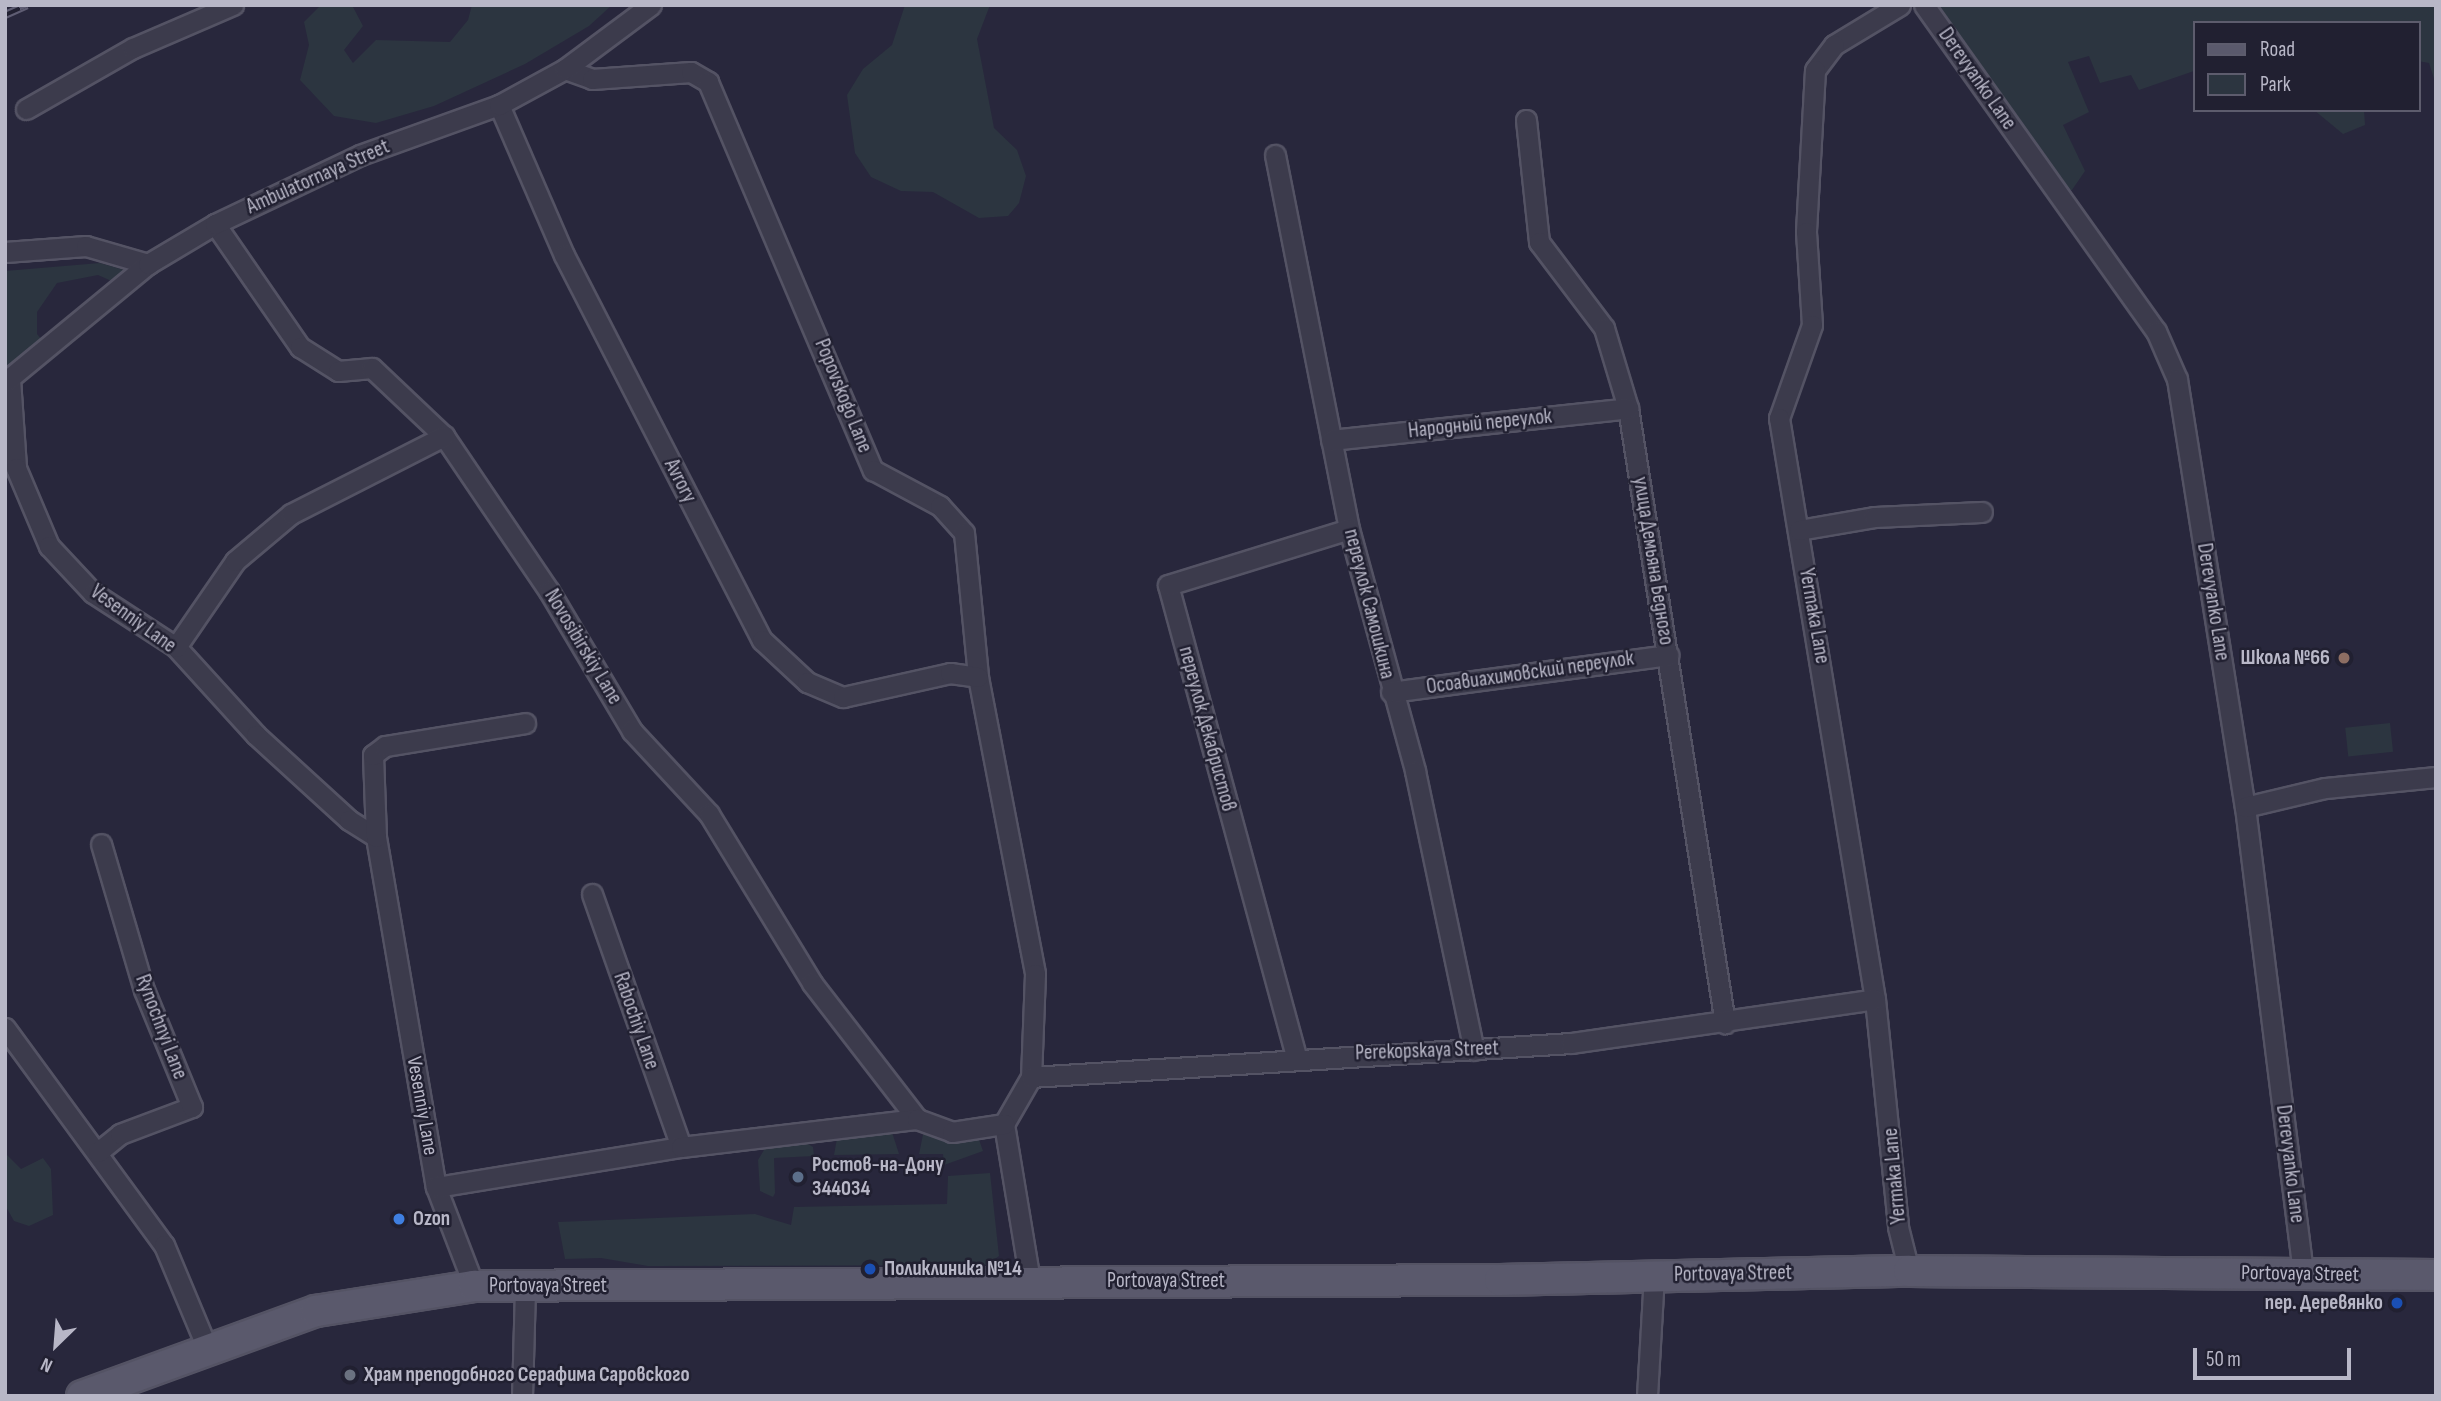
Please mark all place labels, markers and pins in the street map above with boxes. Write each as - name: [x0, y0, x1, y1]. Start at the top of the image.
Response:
- place label: Школа №66: [2241, 645, 2330, 671]
- marker: Школа №66: [2336, 650, 2352, 666]
- place label: Ростов-на-Дону 344034: [812, 1152, 944, 1202]
- marker: Ростов-на-Дону 344034: [790, 1169, 806, 1185]
- place label: Ozon: [413, 1206, 450, 1232]
- marker: Ozon: [391, 1211, 407, 1227]
- place label: Поликлиника №14: [884, 1256, 1022, 1282]
- marker: Поликлиника №14: [862, 1261, 878, 1277]
- place label: пер. Деревянко: [2265, 1290, 2383, 1316]
- marker: пер. Деревянко: [2389, 1295, 2405, 1311]
- place label: Храм преподобного Серафима Саровского: [364, 1362, 690, 1388]
- marker: Храм преподобного Серафима Саровского: [342, 1367, 358, 1383]

